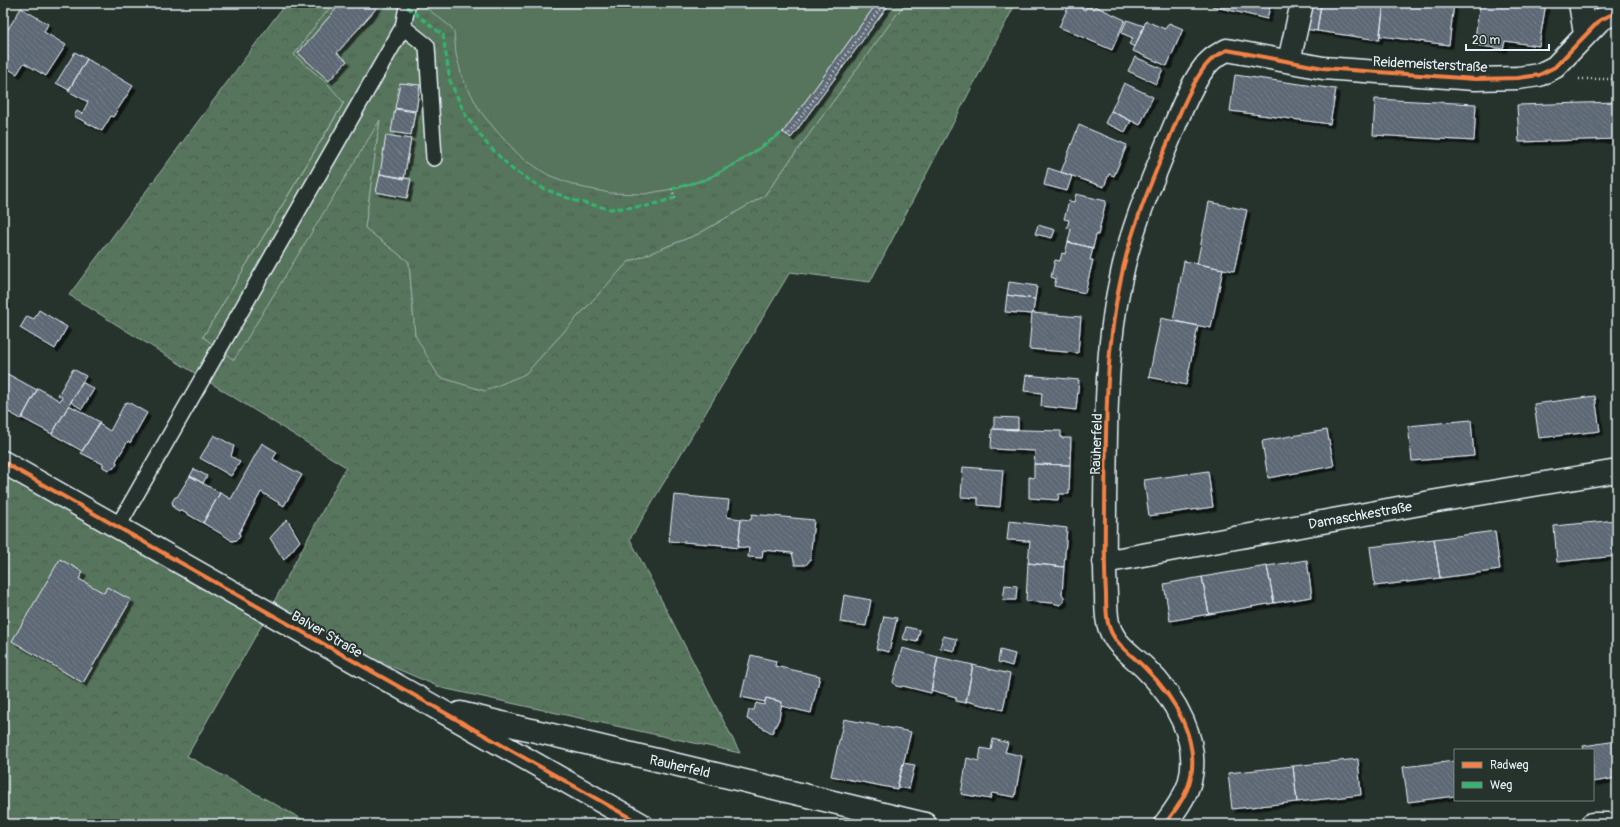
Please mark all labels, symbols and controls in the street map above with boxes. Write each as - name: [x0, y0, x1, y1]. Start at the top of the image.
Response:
- scale bar: [1466, 26, 1549, 52]
- text: 20 m: [1472, 33, 1501, 48]
- street label: Reidemeisterstraße: [1372, 53, 1488, 76]
- street label: Rauherfeld: [1087, 413, 1106, 475]
- street label: Damaschkestraße: [1307, 498, 1413, 533]
- street label: Balver Straße: [288, 607, 365, 662]
- legend: [1454, 749, 1594, 801]
- street label: Rauherfeld: [648, 751, 712, 782]
- text: Radweg: [1490, 758, 1528, 773]
- text: Weg: [1490, 778, 1512, 793]

